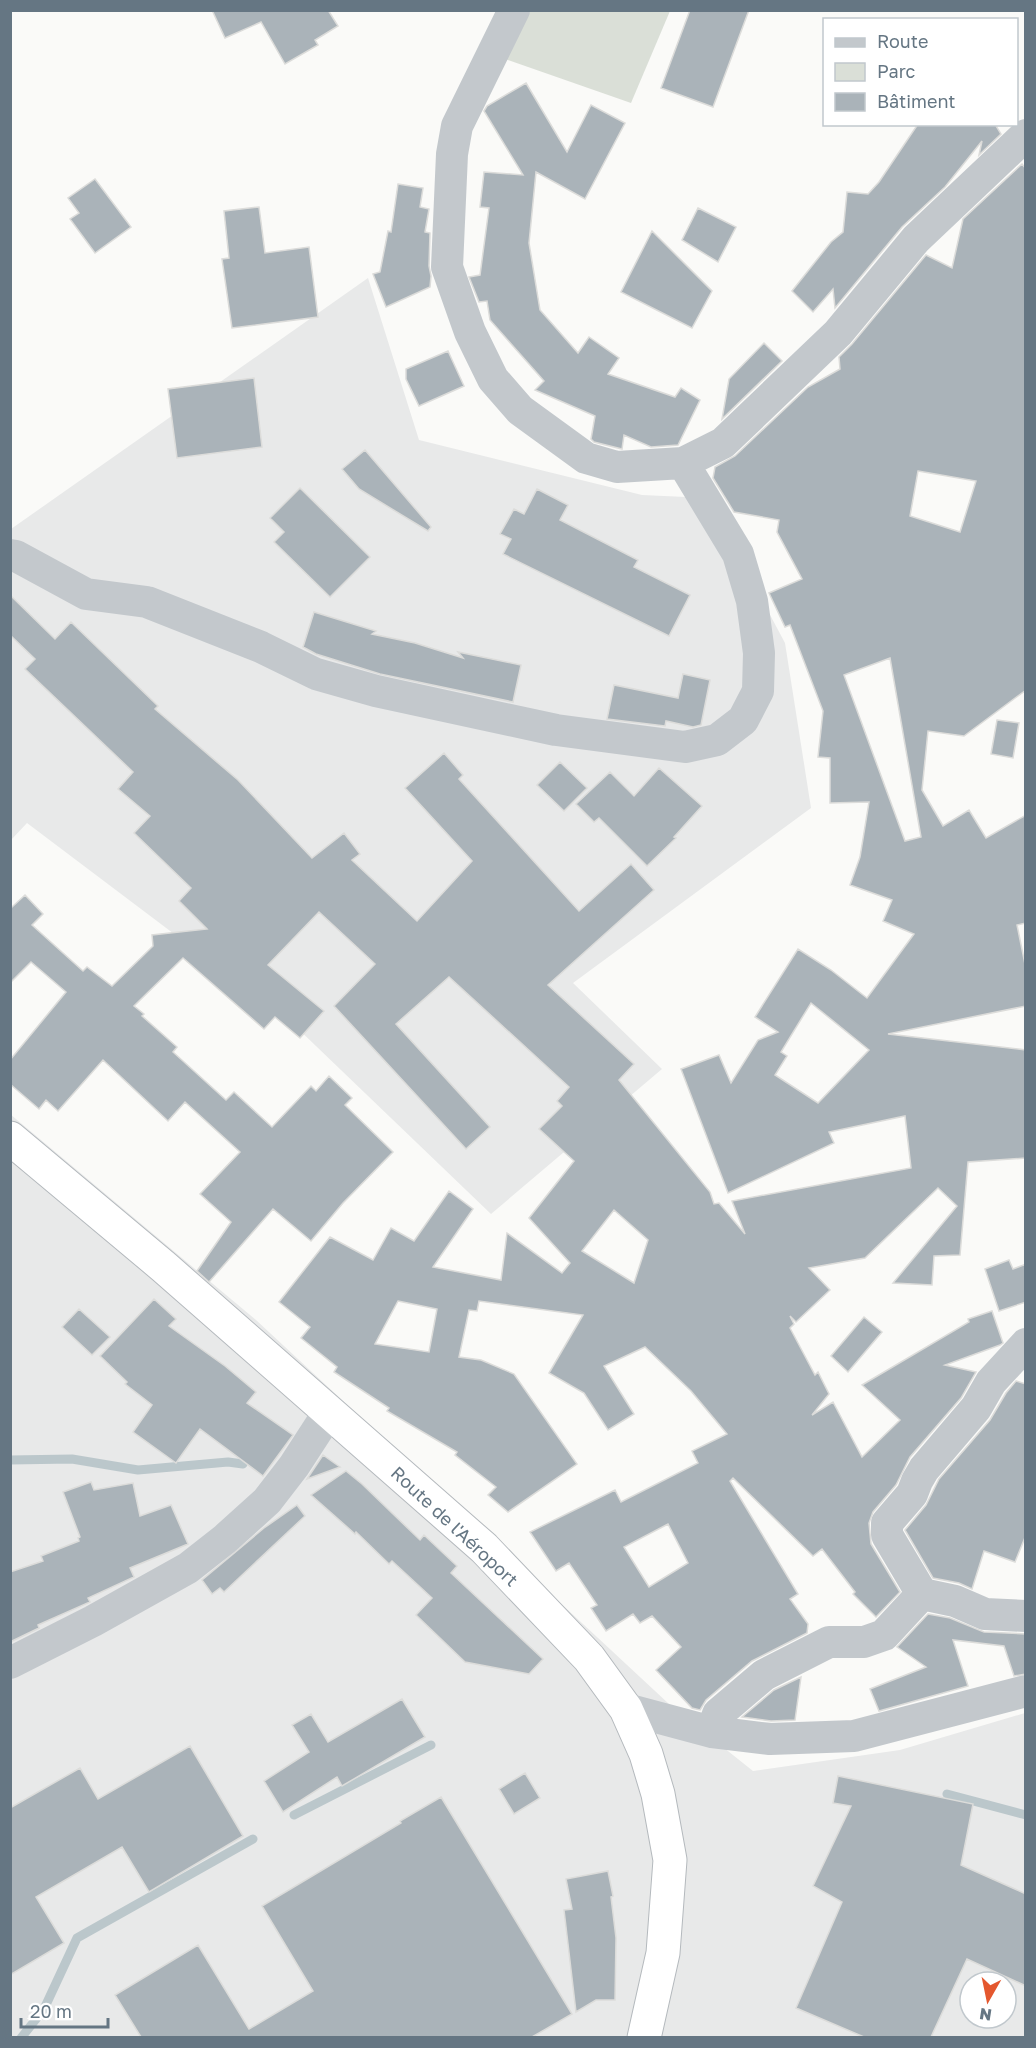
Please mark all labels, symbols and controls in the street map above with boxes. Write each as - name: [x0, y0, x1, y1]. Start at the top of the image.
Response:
- legend: [823, 18, 1018, 126]
- text: Route: [877, 30, 928, 52]
- text: Parc: [877, 60, 916, 82]
- text: Bâtiment: [877, 90, 956, 112]
- street label: Route de l'Aéroport: [387, 1461, 523, 1591]
- north arrow: [958, 1970, 1018, 2030]
- scale bar: [21, 1991, 108, 2029]
- text: 20 m: [30, 2000, 72, 2022]
- text: N: [978, 2004, 993, 2026]

